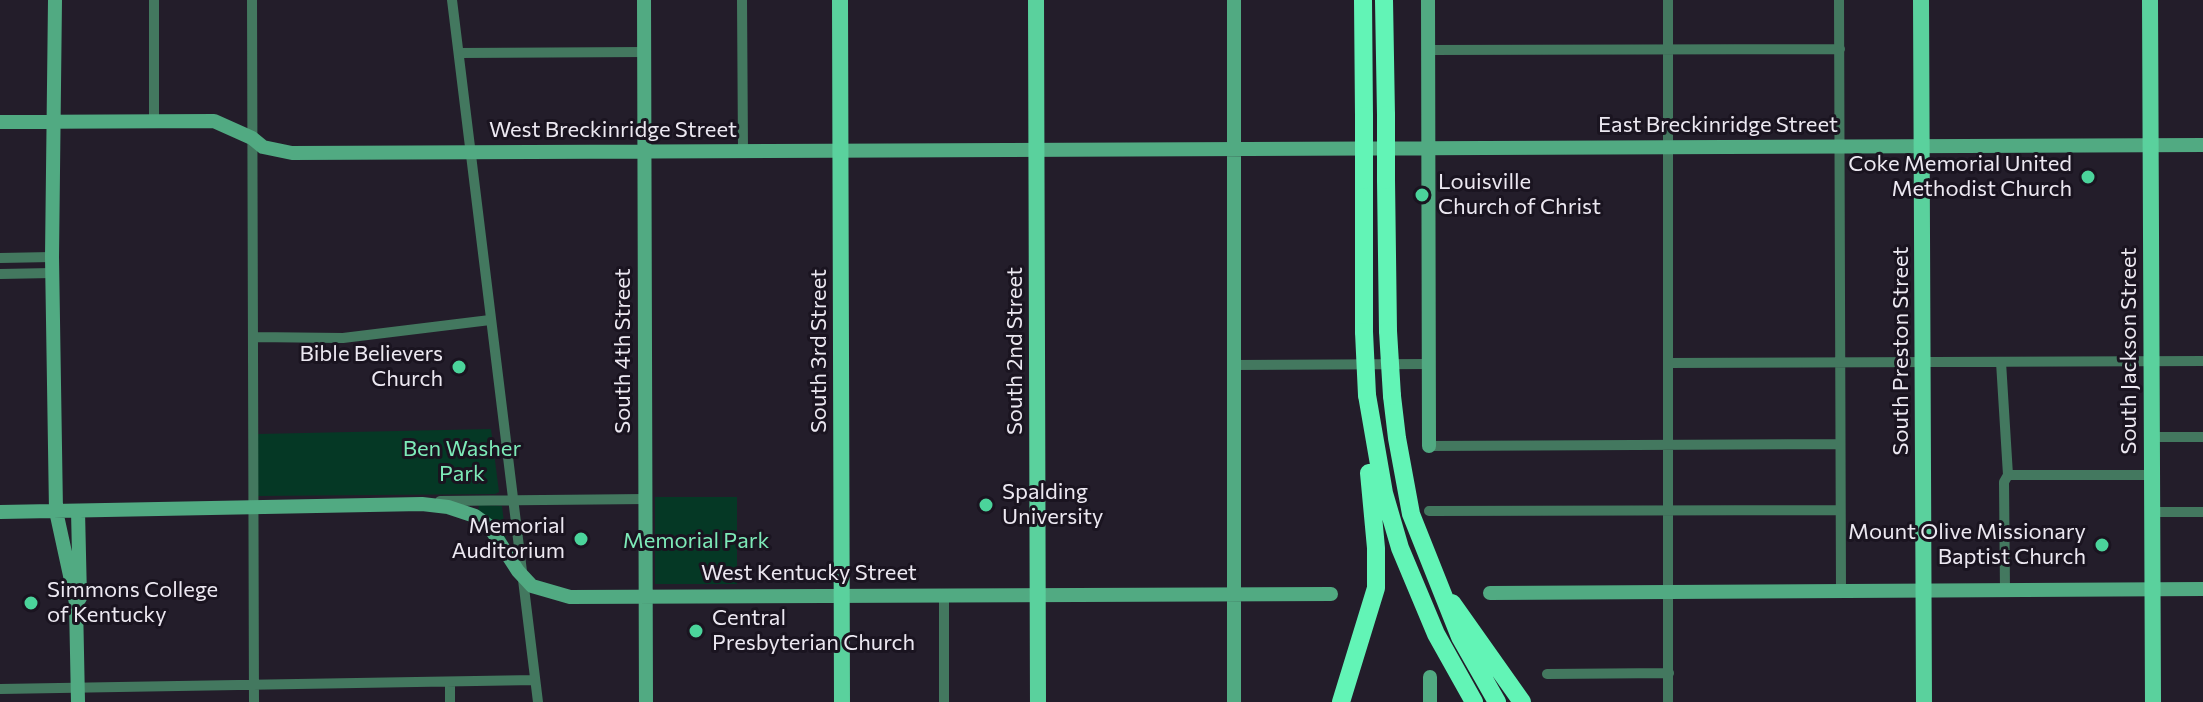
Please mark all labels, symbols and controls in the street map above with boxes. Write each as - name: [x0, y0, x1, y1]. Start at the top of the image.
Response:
- street label: East Breckinridge Street: [1598, 112, 1838, 138]
- street label: West Breckinridge Street: [489, 117, 737, 143]
- place label: Coke Memorial United Methodist Church: [1848, 151, 2072, 202]
- marker: Coke Memorial United Methodist Church: [2079, 168, 2097, 186]
- place label: Louisville Church of Christ: [1438, 169, 1601, 220]
- marker: Louisville Church of Christ: [1413, 186, 1431, 204]
- street label: South Preston Street: [1888, 247, 1914, 455]
- street label: South Jackson Street: [2116, 247, 2142, 455]
- street label: South 2nd Street: [1002, 267, 1028, 435]
- street label: South 4th Street: [610, 268, 636, 434]
- street label: South 3rd Street: [806, 269, 832, 433]
- place label: Bible Believers Church: [299, 341, 443, 392]
- marker: Bible Believers Church: [450, 358, 468, 376]
- park label: Ben Washer Park: [403, 436, 521, 488]
- place label: Spalding University: [1002, 479, 1103, 530]
- marker: Spalding University: [977, 496, 995, 514]
- place label: Memorial Auditorium: [451, 513, 565, 564]
- place label: Mount Olive Missionary Baptist Church: [1848, 519, 2086, 570]
- park label: Memorial Park: [623, 528, 769, 554]
- marker: Memorial Auditorium: [572, 530, 590, 548]
- marker: Mount Olive Missionary Baptist Church: [2093, 536, 2111, 554]
- street label: West Kentucky Street: [701, 560, 917, 586]
- place label: Simmons College of Kentucky: [47, 577, 218, 628]
- marker: Simmons College of Kentucky: [22, 594, 40, 612]
- place label: Central Presbyterian Church: [712, 605, 915, 656]
- marker: Central Presbyterian Church: [687, 622, 705, 640]

